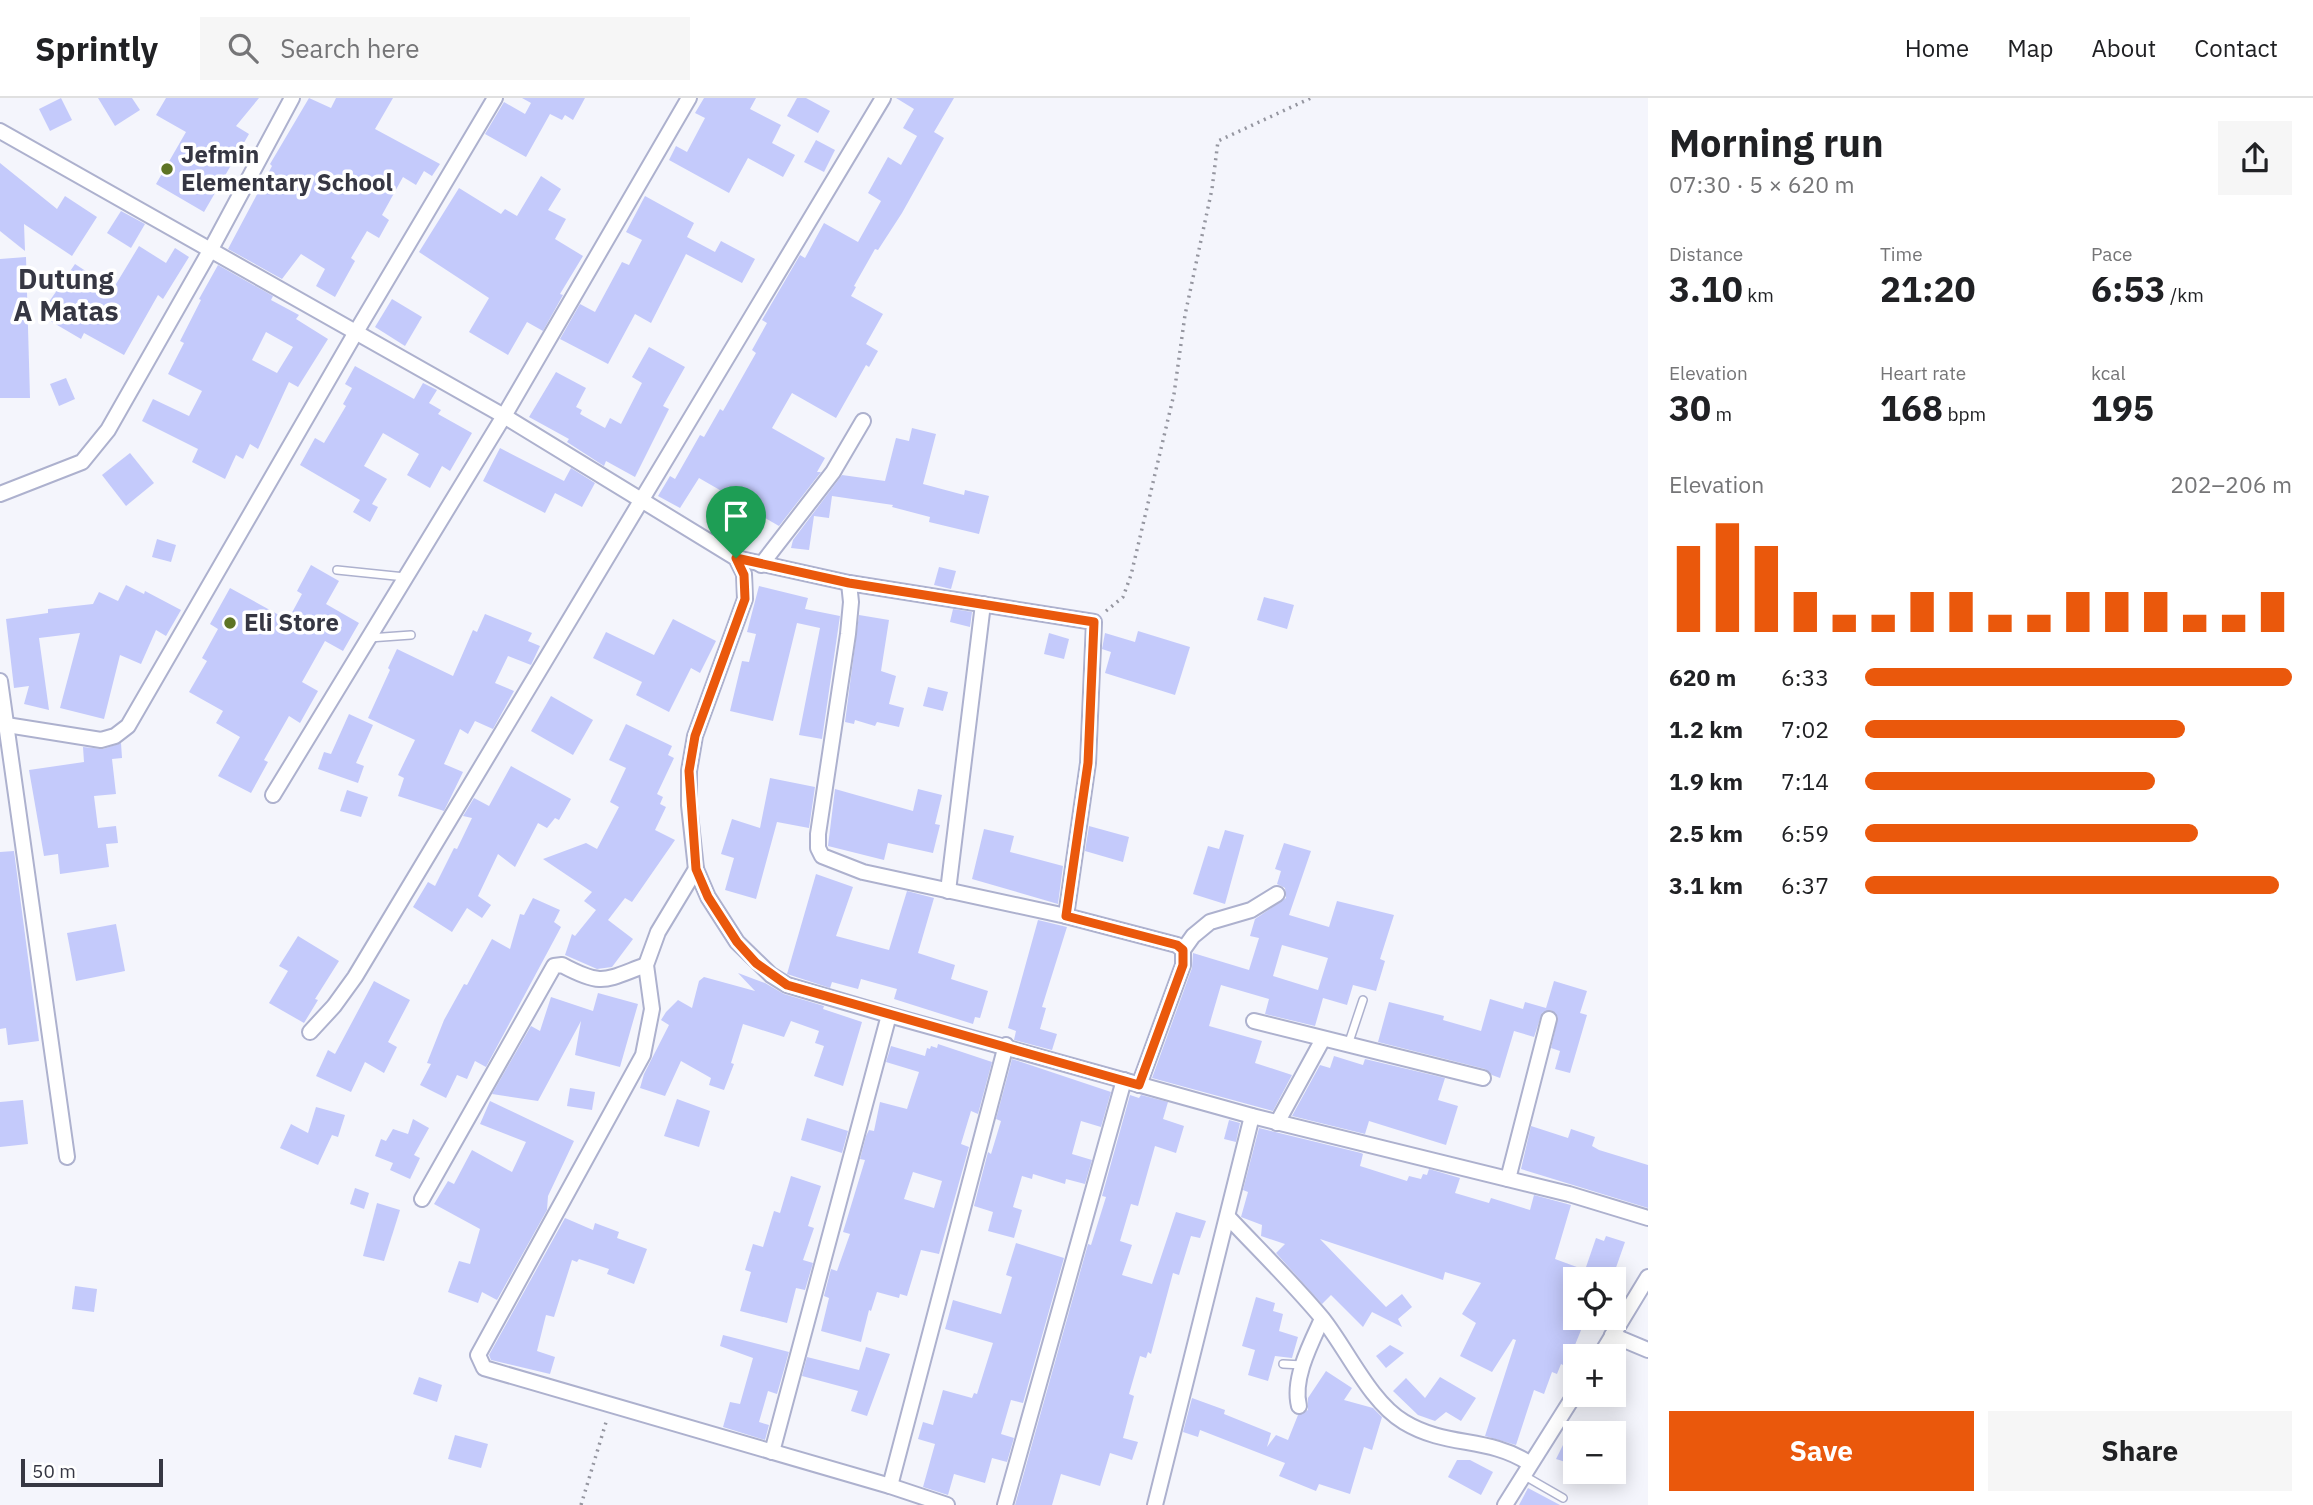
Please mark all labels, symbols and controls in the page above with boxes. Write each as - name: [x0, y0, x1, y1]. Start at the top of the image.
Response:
- search box: [200, 17, 690, 80]
- text: Sprintly: [35, 27, 158, 70]
- icon: search: [224, 29, 262, 67]
- text: Search here: [280, 31, 420, 65]
- text: Home: [1905, 32, 1969, 64]
- text: Map: [2007, 32, 2053, 64]
- text: About: [2091, 32, 2156, 64]
- text: Contact: [2194, 32, 2278, 64]
- text: Morning run: [1669, 118, 1884, 167]
- button: share: [2218, 121, 2292, 195]
- place label: Jefmin Elementary School: [181, 138, 393, 198]
- marker: Jefmin Elementary School: [159, 161, 175, 177]
- text: 07:30 · 5 × 620 m: [1669, 169, 1855, 199]
- text: Distance: [1669, 242, 1743, 266]
- text: Time: [1880, 242, 1923, 266]
- text: Pace: [2091, 242, 2132, 266]
- district label: Dutung A Matas: [13, 260, 119, 329]
- text: 3.10: [1669, 266, 1743, 312]
- text: 21:20: [1880, 266, 1976, 312]
- text: 6:53: [2091, 266, 2166, 312]
- text: km: [1743, 283, 1774, 307]
- text: /km: [2166, 283, 2204, 307]
- text: Elevation: [1669, 361, 1748, 385]
- text: Heart rate: [1880, 361, 1966, 385]
- text: kcal: [2091, 361, 2126, 385]
- text: 30: [1669, 385, 1711, 431]
- text: 168: [1880, 385, 1943, 431]
- text: 195: [2091, 385, 2154, 431]
- text: m: [1711, 402, 1732, 426]
- text: bpm: [1943, 402, 1986, 426]
- text: Elevation: [1669, 469, 1764, 499]
- text: 202–206 m: [2170, 469, 2292, 499]
- pin: [706, 486, 766, 558]
- icon: arrive: [717, 497, 755, 535]
- place label: Eli Store: [244, 606, 339, 638]
- marker: Eli Store: [222, 615, 238, 631]
- text: 620 m: [1669, 662, 1736, 692]
- text: 6:33: [1781, 662, 1829, 692]
- text: 1.2 km: [1669, 714, 1743, 744]
- text: 7:02: [1781, 714, 1829, 744]
- text: 1.9 km: [1669, 766, 1743, 796]
- text: 7:14: [1781, 766, 1829, 796]
- text: 2.5 km: [1669, 818, 1743, 848]
- text: 6:59: [1781, 818, 1829, 848]
- text: 3.1 km: [1669, 870, 1743, 900]
- text: 6:37: [1781, 870, 1829, 900]
- map controls: [1563, 1267, 1626, 1484]
- button: locate: [1563, 1267, 1626, 1330]
- button: +: [1563, 1344, 1626, 1407]
- button: Save: [1669, 1411, 1974, 1491]
- button: Share: [1988, 1411, 2292, 1491]
- button: −: [1563, 1421, 1626, 1484]
- scale bar: [21, 1456, 163, 1488]
- text: 50 m: [32, 1459, 76, 1483]

